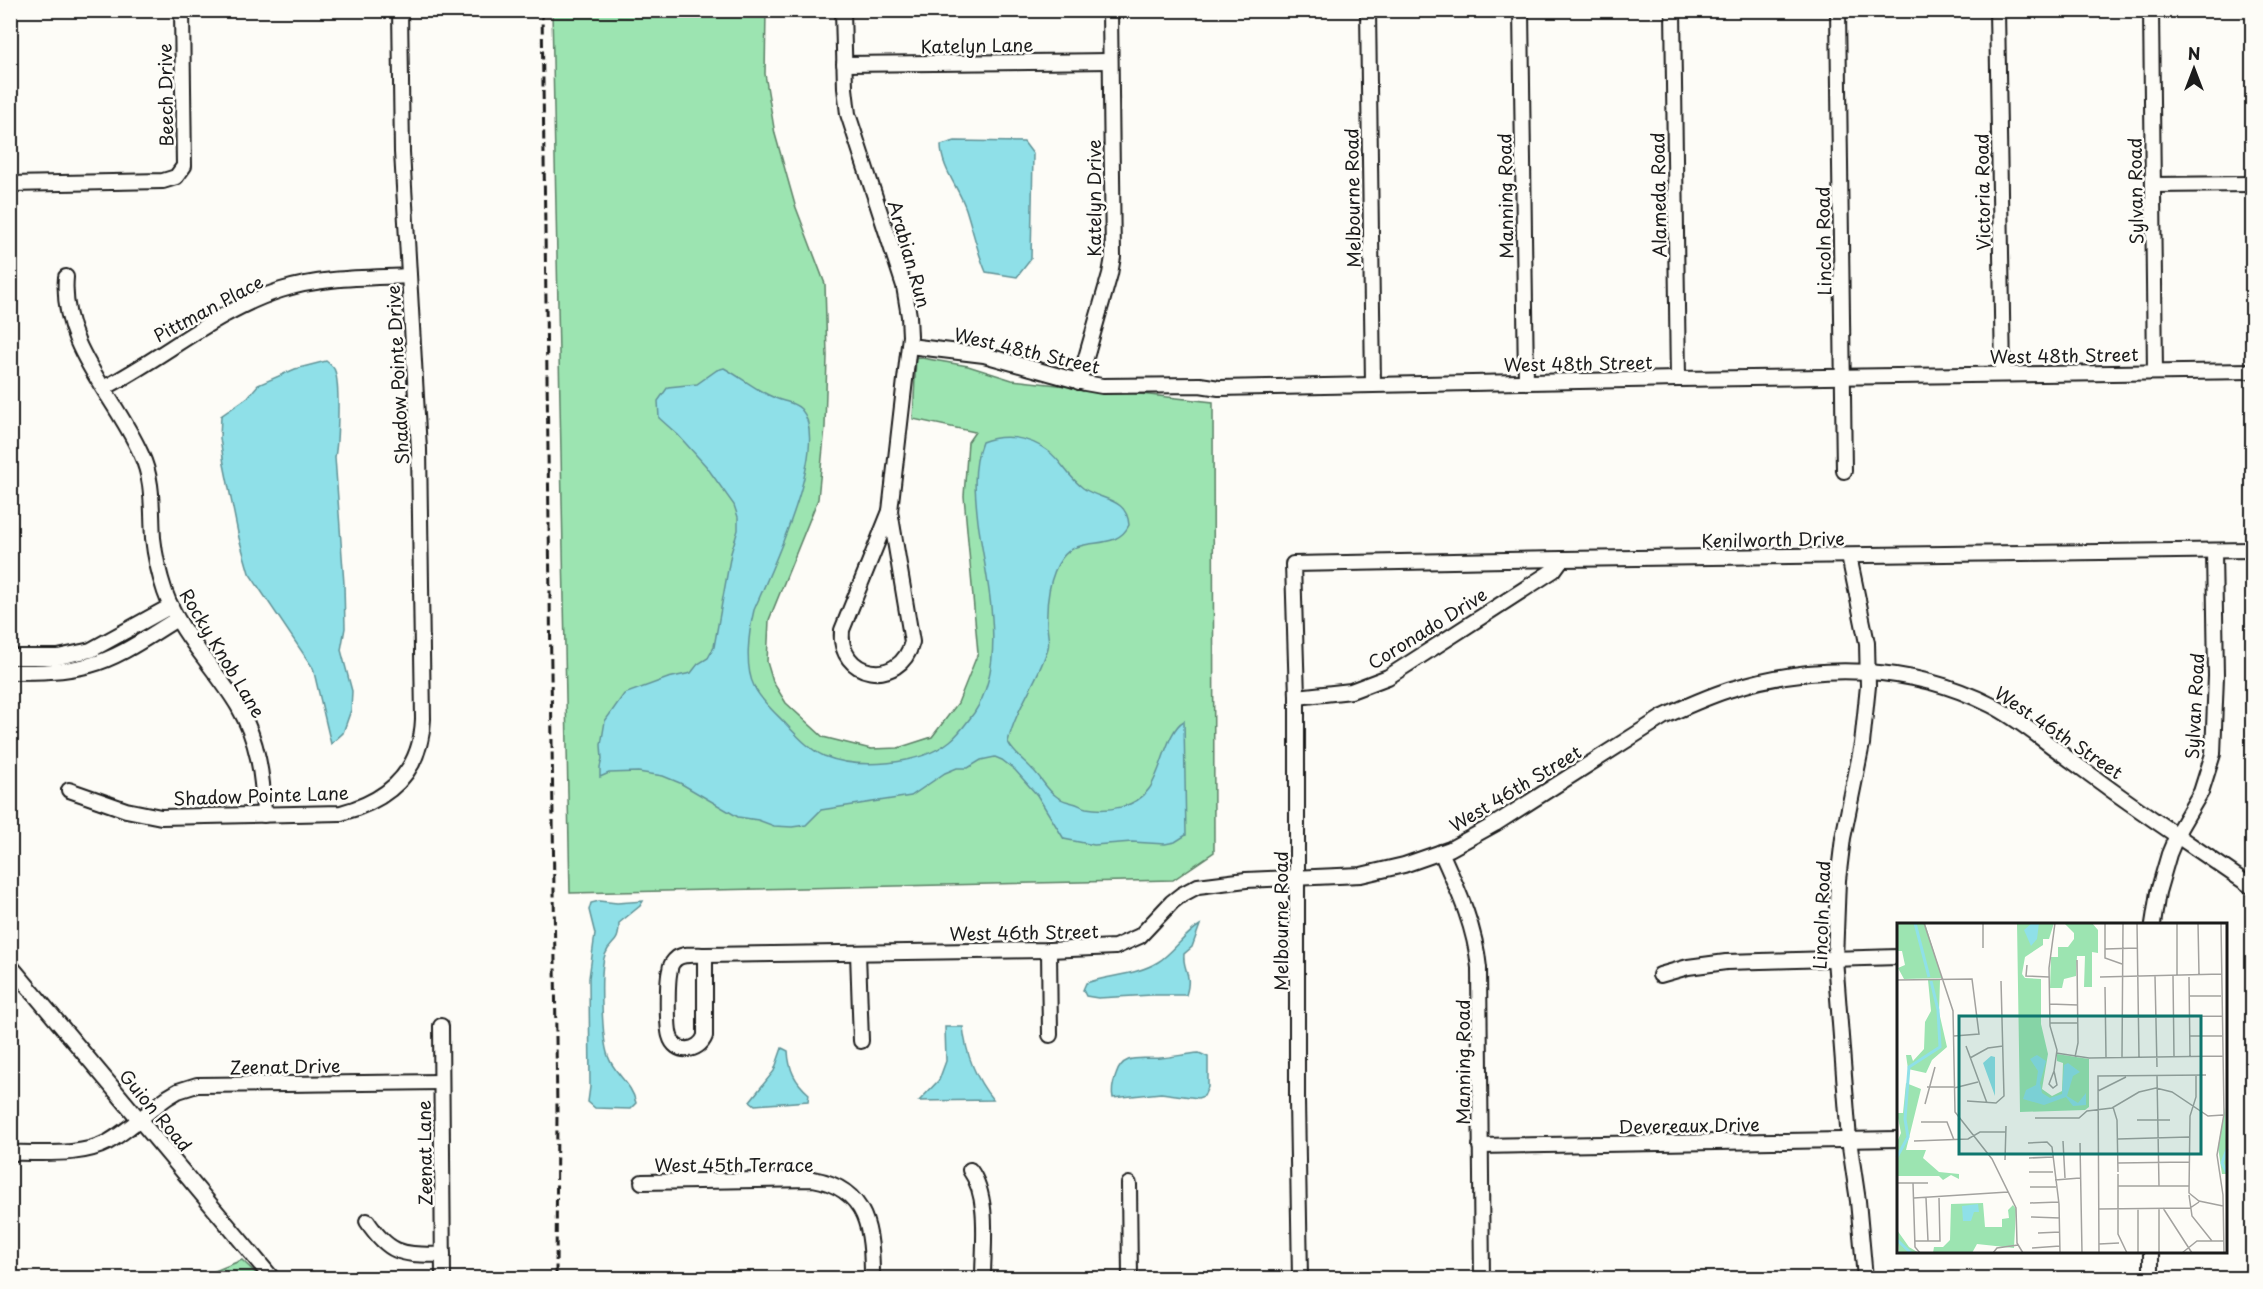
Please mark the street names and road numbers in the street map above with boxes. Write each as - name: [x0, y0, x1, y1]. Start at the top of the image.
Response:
- street label: Katelyn Lane: [920, 31, 1034, 59]
- street label: Beech Drive: [151, 43, 179, 147]
- street label: Melbourne Road: [1337, 128, 1367, 268]
- street label: Alameda Road: [1643, 132, 1673, 258]
- street label: Manning Road: [1490, 133, 1520, 259]
- street label: Victoria Road: [1967, 133, 1997, 251]
- street label: Sylvan Road: [2121, 137, 2149, 245]
- street label: Katelyn Drive: [1080, 139, 1107, 257]
- street label: Lincoln Road: [1809, 186, 1837, 296]
- street label: Arabian Run: [882, 197, 938, 311]
- street label: Pittman Place: [148, 268, 268, 348]
- street label: Shadow Pointe Drive: [379, 284, 415, 466]
- street label: West 48th Street: [951, 320, 1103, 380]
- street label: West 48th Street: [1989, 340, 2139, 370]
- street label: West 48th Street: [1503, 348, 1653, 378]
- street label: Kenilworth Drive: [1701, 524, 1845, 554]
- street label: Coronado Drive: [1362, 581, 1492, 675]
- street label: Rocky Knob Lane: [174, 583, 272, 723]
- street label: Sylvan Road: [2178, 652, 2210, 760]
- street label: West 46th Street: [1989, 679, 2129, 785]
- street label: West 46th Street: [1444, 738, 1586, 838]
- street label: Shadow Pointe Lane: [173, 778, 349, 812]
- street label: Melbourne Road: [1267, 851, 1294, 991]
- street label: Lincoln Road: [1806, 860, 1836, 970]
- street label: West 46th Street: [949, 917, 1099, 947]
- street label: Manning Road: [1449, 999, 1476, 1125]
- street label: Zeenat Drive: [229, 1052, 341, 1080]
- street label: Guion Road: [113, 1063, 199, 1157]
- street label: Zeenat Lane: [410, 1100, 438, 1206]
- street label: Devereaux Drive: [1618, 1110, 1760, 1140]
- street label: West 45th Terrace: [654, 1151, 814, 1178]

